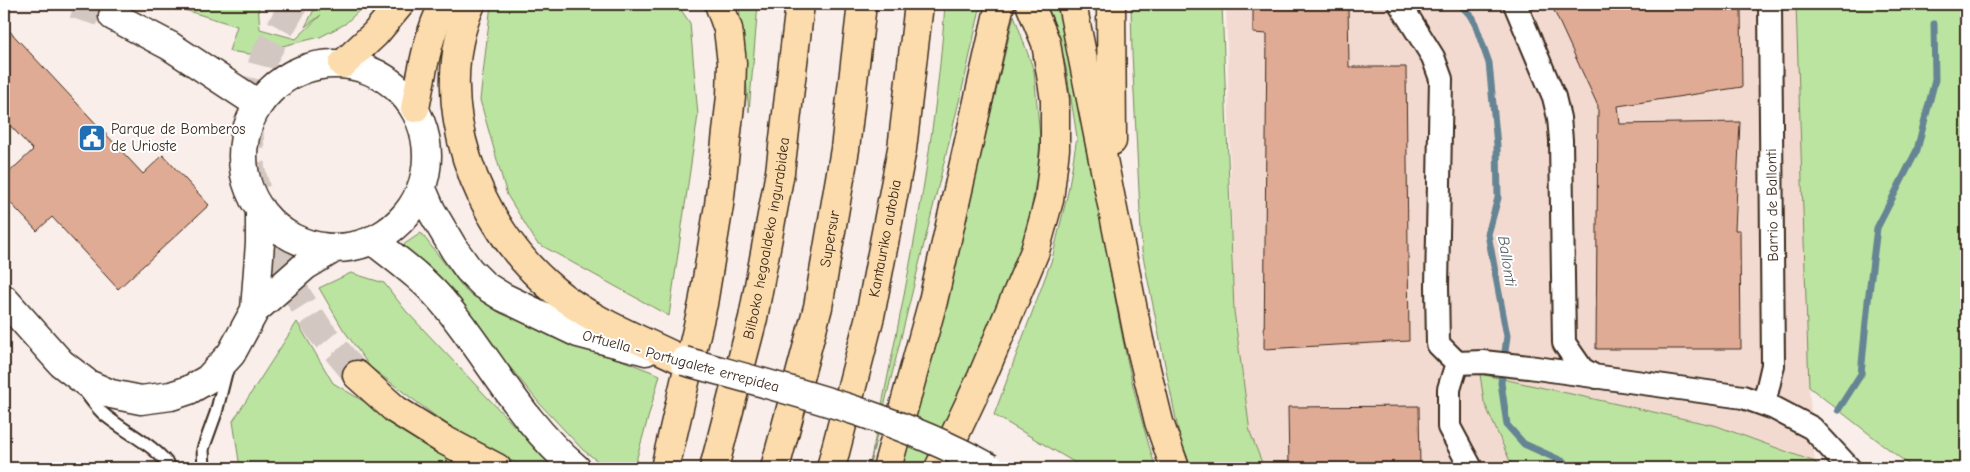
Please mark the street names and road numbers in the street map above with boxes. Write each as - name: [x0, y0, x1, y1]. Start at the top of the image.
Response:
- street label: Bilboko hegoaldeko ingurabidea: [739, 136, 793, 341]
- street label: Barrio de Ballonti: [1762, 148, 1782, 262]
- street label: Kantauriko autobia: [865, 178, 905, 299]
- street label: Supersur: [816, 209, 843, 268]
- street label: Ortuella - Portugalete errepidea: [581, 326, 781, 396]

